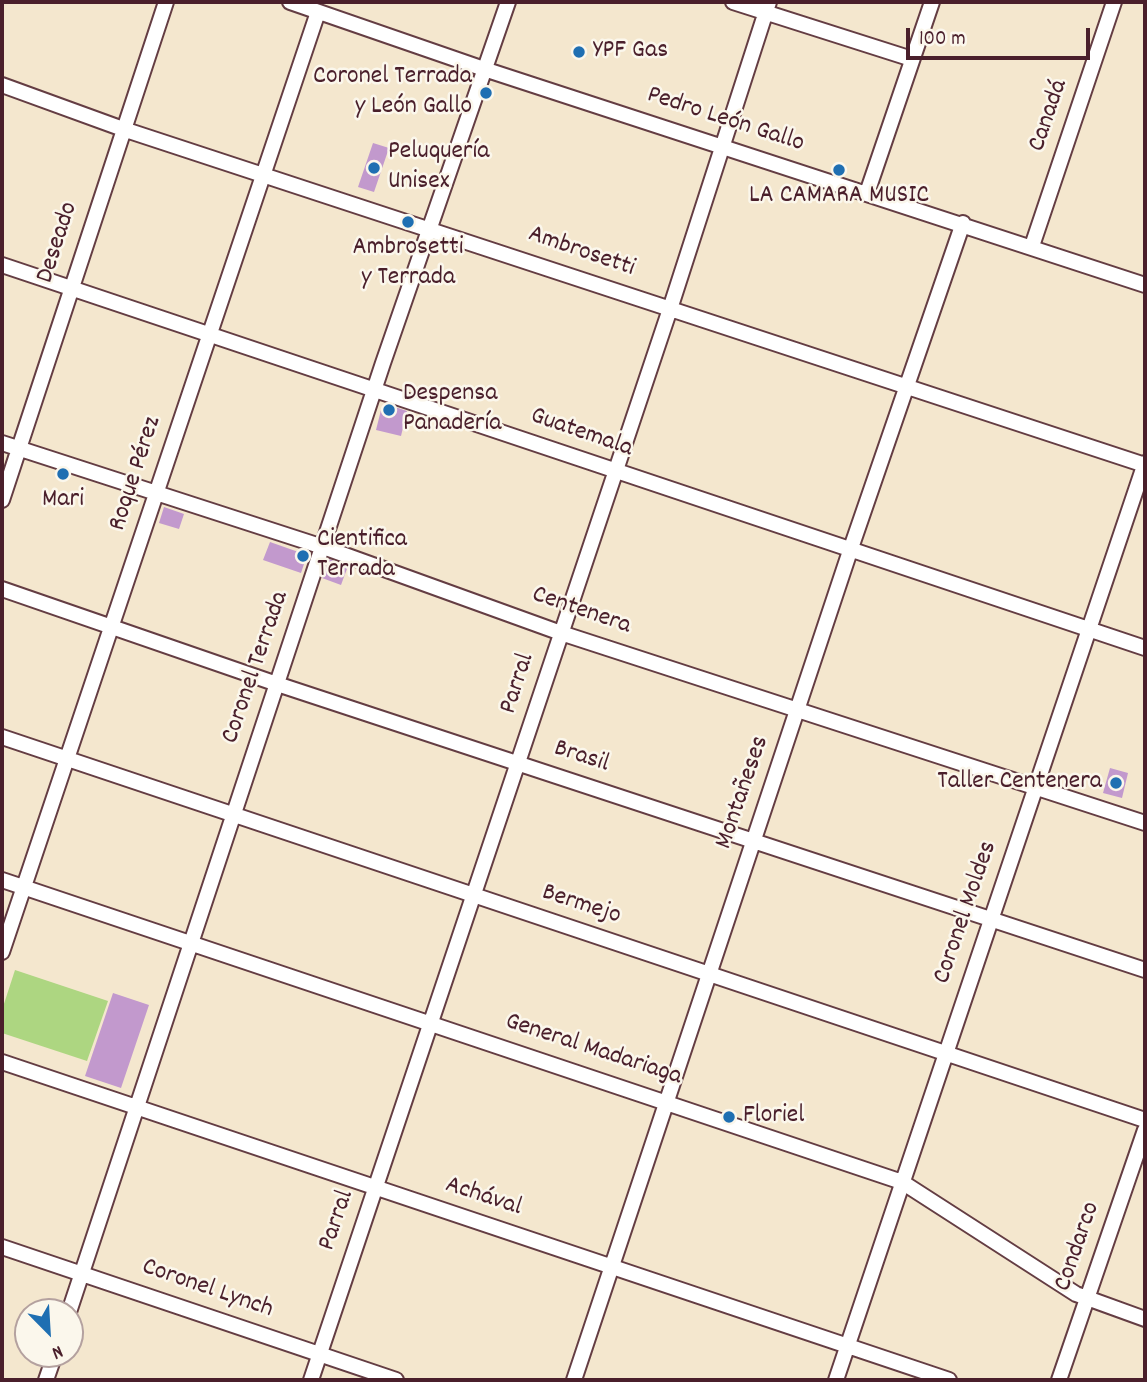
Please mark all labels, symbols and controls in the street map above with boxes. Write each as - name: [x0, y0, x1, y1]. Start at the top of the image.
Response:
- scale bar: [909, 14, 1093, 58]
- text: 100 m: [919, 25, 966, 55]
- place label: YPF Gas: [593, 36, 668, 68]
- marker: YPF Gas: [571, 44, 587, 60]
- place label: Coronel Terrada y León Gallo: [313, 62, 472, 124]
- street label: Canadá: [1023, 76, 1077, 156]
- street label: Pedro León Gallo: [642, 81, 808, 161]
- marker: Coronel Terrada y León Gallo: [478, 85, 494, 101]
- place label: Peluquería Unisex: [388, 137, 489, 198]
- marker: Peluquería Unisex: [366, 160, 382, 176]
- marker: LA CAMARA MUSIC: [831, 162, 847, 178]
- place label: LA CAMARA MUSIC: [749, 181, 929, 213]
- street label: Deseado: [31, 199, 87, 287]
- marker: Ambrosetti y Terrada: [400, 214, 416, 230]
- street label: Ambrosetti: [524, 220, 638, 286]
- place label: Ambrosetti y Terrada: [353, 233, 463, 294]
- place label: Despensa Panadería: [403, 379, 501, 440]
- marker: Despensa Panadería: [381, 402, 397, 418]
- street label: Guatemala: [526, 402, 636, 466]
- street label: Roque Pérez: [104, 413, 170, 535]
- marker: Mari: [55, 466, 71, 482]
- place label: Mari: [42, 485, 84, 517]
- place label: Cientifica Terrada: [317, 525, 407, 586]
- marker: Cientifica Terrada: [295, 548, 311, 564]
- street label: Centenera: [527, 581, 635, 643]
- street label: Coronel Terrada: [216, 588, 298, 748]
- street label: Parral: [495, 650, 543, 718]
- street label: Montañeses: [710, 732, 778, 854]
- street label: Brasil: [550, 735, 612, 781]
- place label: Taller Centenera: [937, 767, 1102, 799]
- marker: Taller Centenera: [1108, 775, 1124, 791]
- street label: Coronel Moldes: [928, 838, 1006, 988]
- street label: Bermejo: [538, 879, 624, 933]
- street label: General Madariaga: [501, 1008, 685, 1094]
- place label: Floriel: [743, 1101, 804, 1133]
- marker: Floriel: [721, 1109, 737, 1125]
- street label: Achával: [441, 1171, 525, 1225]
- street label: Parral: [313, 1187, 363, 1255]
- street label: Condarco: [1049, 1198, 1109, 1296]
- street label: Coronel Lynch: [137, 1253, 277, 1327]
- north arrow: [14, 1298, 84, 1368]
- text: N: [47, 1337, 67, 1365]

